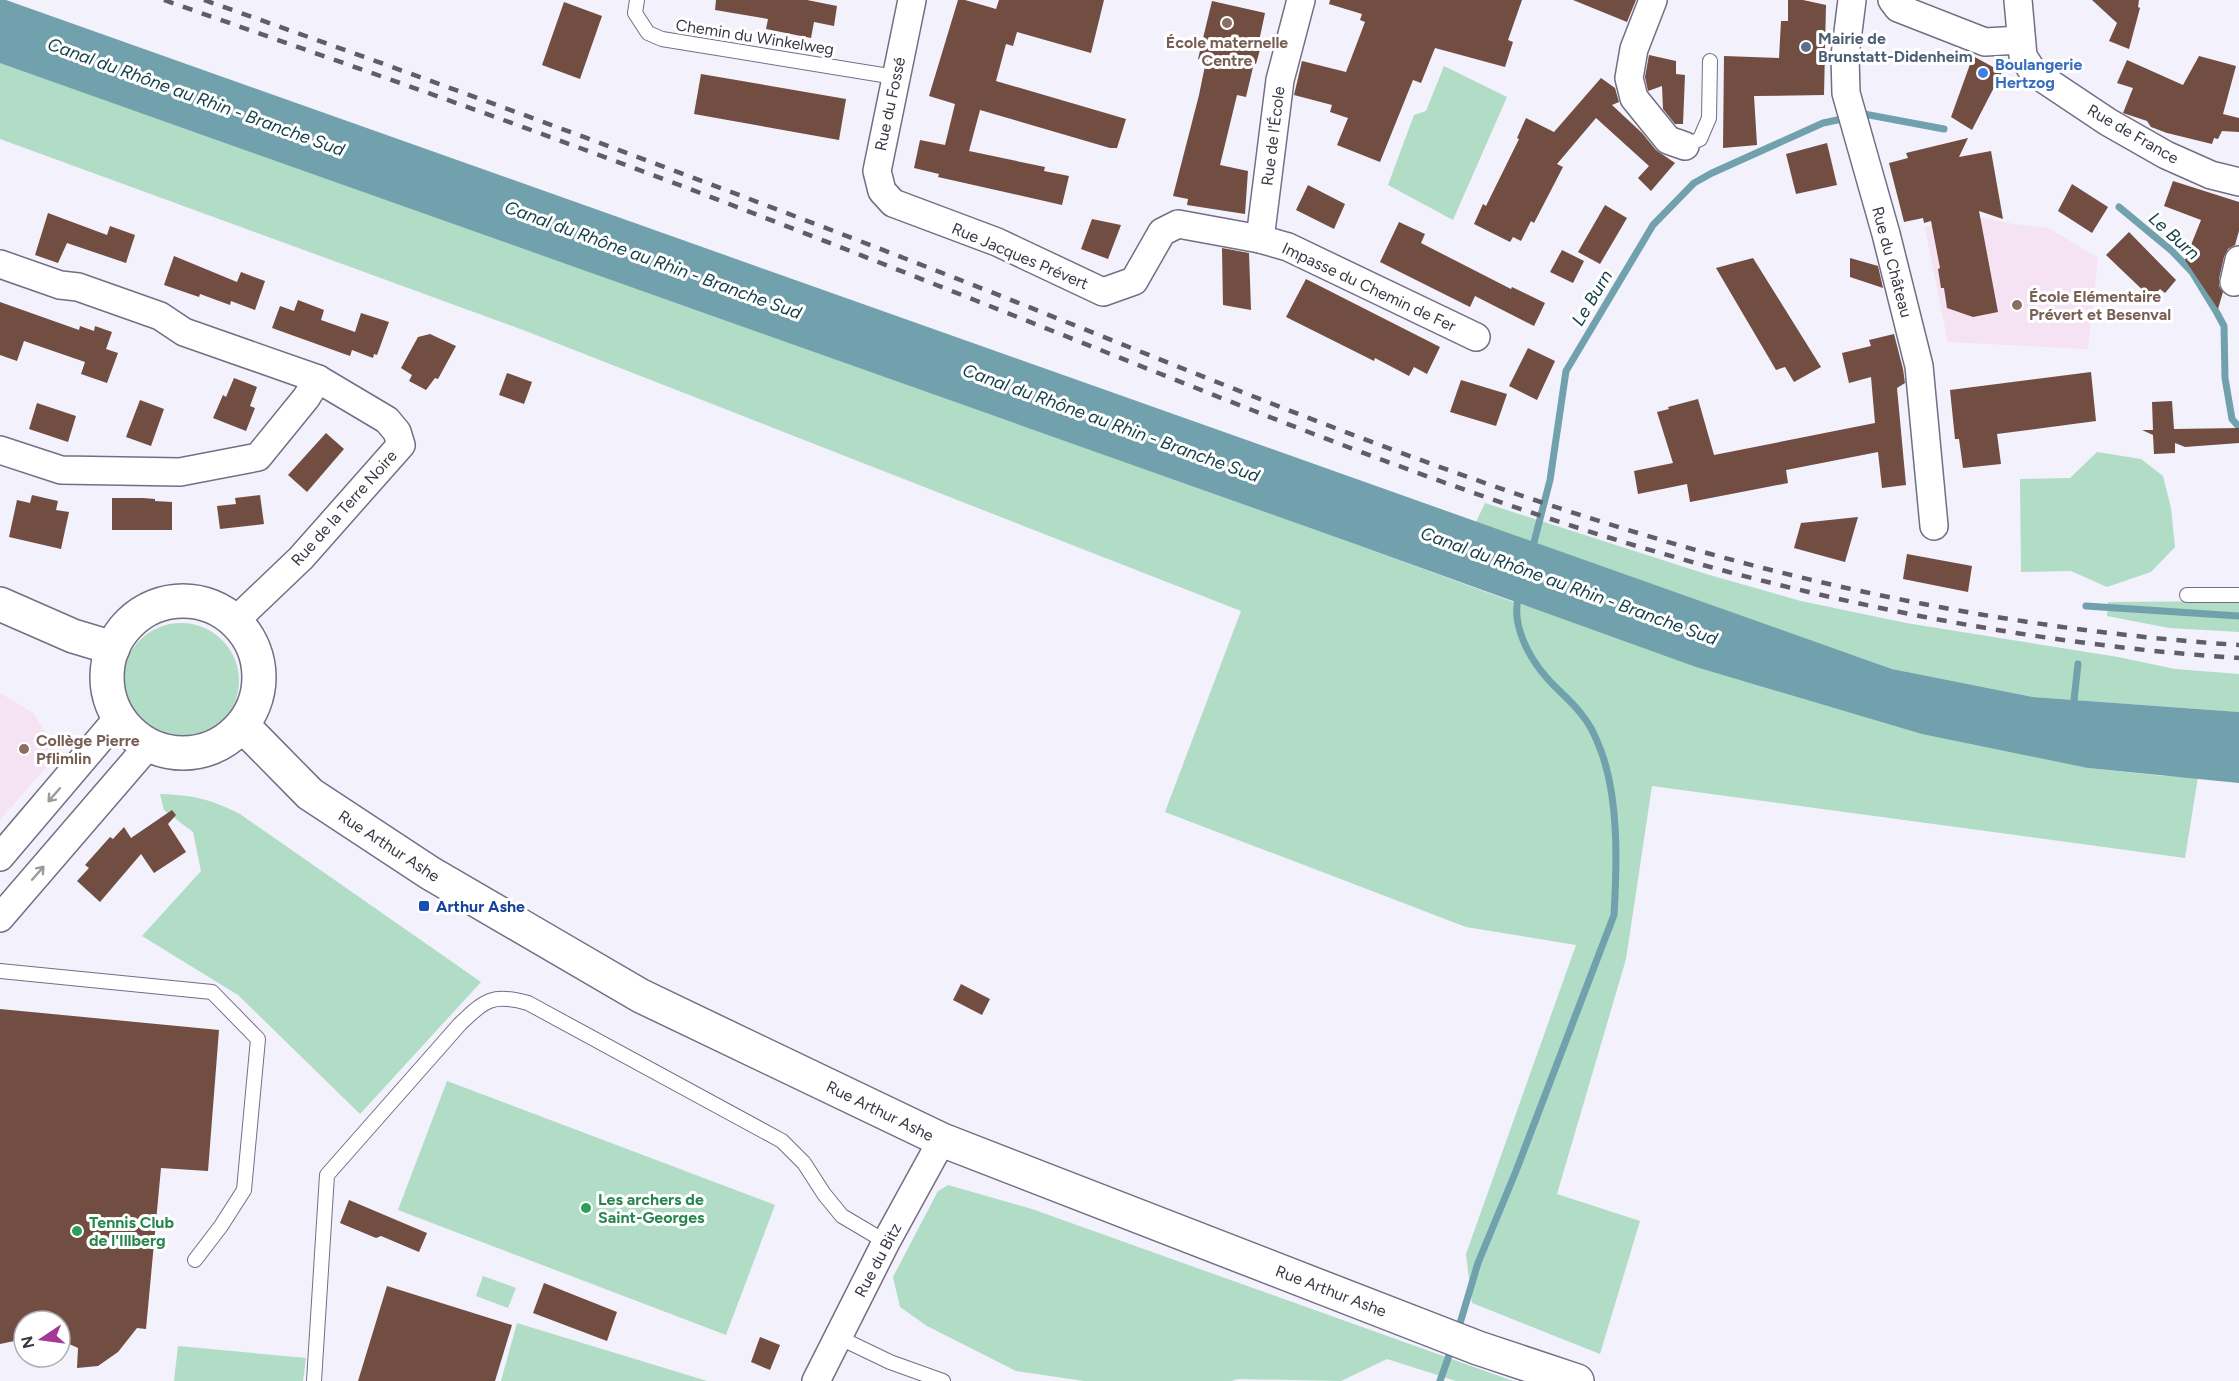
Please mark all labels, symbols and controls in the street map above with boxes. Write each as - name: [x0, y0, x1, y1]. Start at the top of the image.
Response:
- street label: Chemin du Winkelweg: [674, 15, 836, 59]
- marker: École maternelle Centre: [1220, 16, 1234, 30]
- place label: Mairie de Brunstatt-Didenheim: [1818, 29, 1973, 66]
- water label: Canal du Rhône au Rhin - Branche Sud: [45, 33, 348, 161]
- place label: École maternelle Centre: [1166, 33, 1288, 70]
- marker: Mairie de Brunstatt-Didenheim: [1799, 40, 1813, 54]
- street label: Rue du Fossé: [871, 55, 909, 153]
- place label: Boulangerie Hertzog: [1995, 55, 2082, 92]
- marker: Boulangerie Hertzog: [1976, 66, 1990, 80]
- street label: Rue de l'École: [1257, 85, 1289, 187]
- street label: Rue de France: [2084, 100, 2182, 168]
- water label: Canal du Rhône au Rhin - Branche Sud: [502, 196, 805, 324]
- street label: Rue du Château: [1868, 204, 1916, 320]
- water label: Le Burn: [2144, 207, 2204, 265]
- street label: Rue Jacques Prévert: [949, 219, 1091, 293]
- street label: Impasse du Chemin de Fer: [1279, 238, 1459, 336]
- water label: Le Burn: [1567, 266, 1617, 330]
- place label: École Elémentaire Prévert et Besenval: [2029, 287, 2171, 324]
- marker: École Elémentaire Prévert et Besenval: [2010, 298, 2024, 312]
- water label: Canal du Rhône au Rhin - Branche Sud: [960, 359, 1263, 487]
- street label: Rue de la Terre Noire: [287, 446, 401, 570]
- water label: Canal du Rhône au Rhin - Branche Sud: [1418, 522, 1721, 650]
- place label: Collège Pierre Pflimlin: [36, 731, 140, 768]
- marker: Collège Pierre Pflimlin: [17, 742, 31, 756]
- one-way arrow: [47, 787, 61, 802]
- street label: Rue Arthur Ashe: [335, 806, 443, 886]
- one-way arrow: [31, 866, 45, 881]
- place label: Arthur Ashe: [436, 897, 525, 916]
- marker: Arthur Ashe: [417, 899, 431, 913]
- street label: Rue Arthur Ashe: [823, 1077, 937, 1145]
- place label: Les archers de Saint-Georges: [598, 1190, 705, 1227]
- marker: Les archers de Saint-Georges: [579, 1201, 593, 1215]
- place label: Tennis Club de l'Illberg: [89, 1213, 174, 1250]
- street label: Rue du Bitz: [851, 1220, 906, 1300]
- marker: Tennis Club de l'Illberg: [70, 1224, 84, 1238]
- street label: Rue Arthur Ashe: [1273, 1261, 1389, 1321]
- north arrow: [12, 1309, 72, 1369]
- text: N: [17, 1334, 39, 1350]

